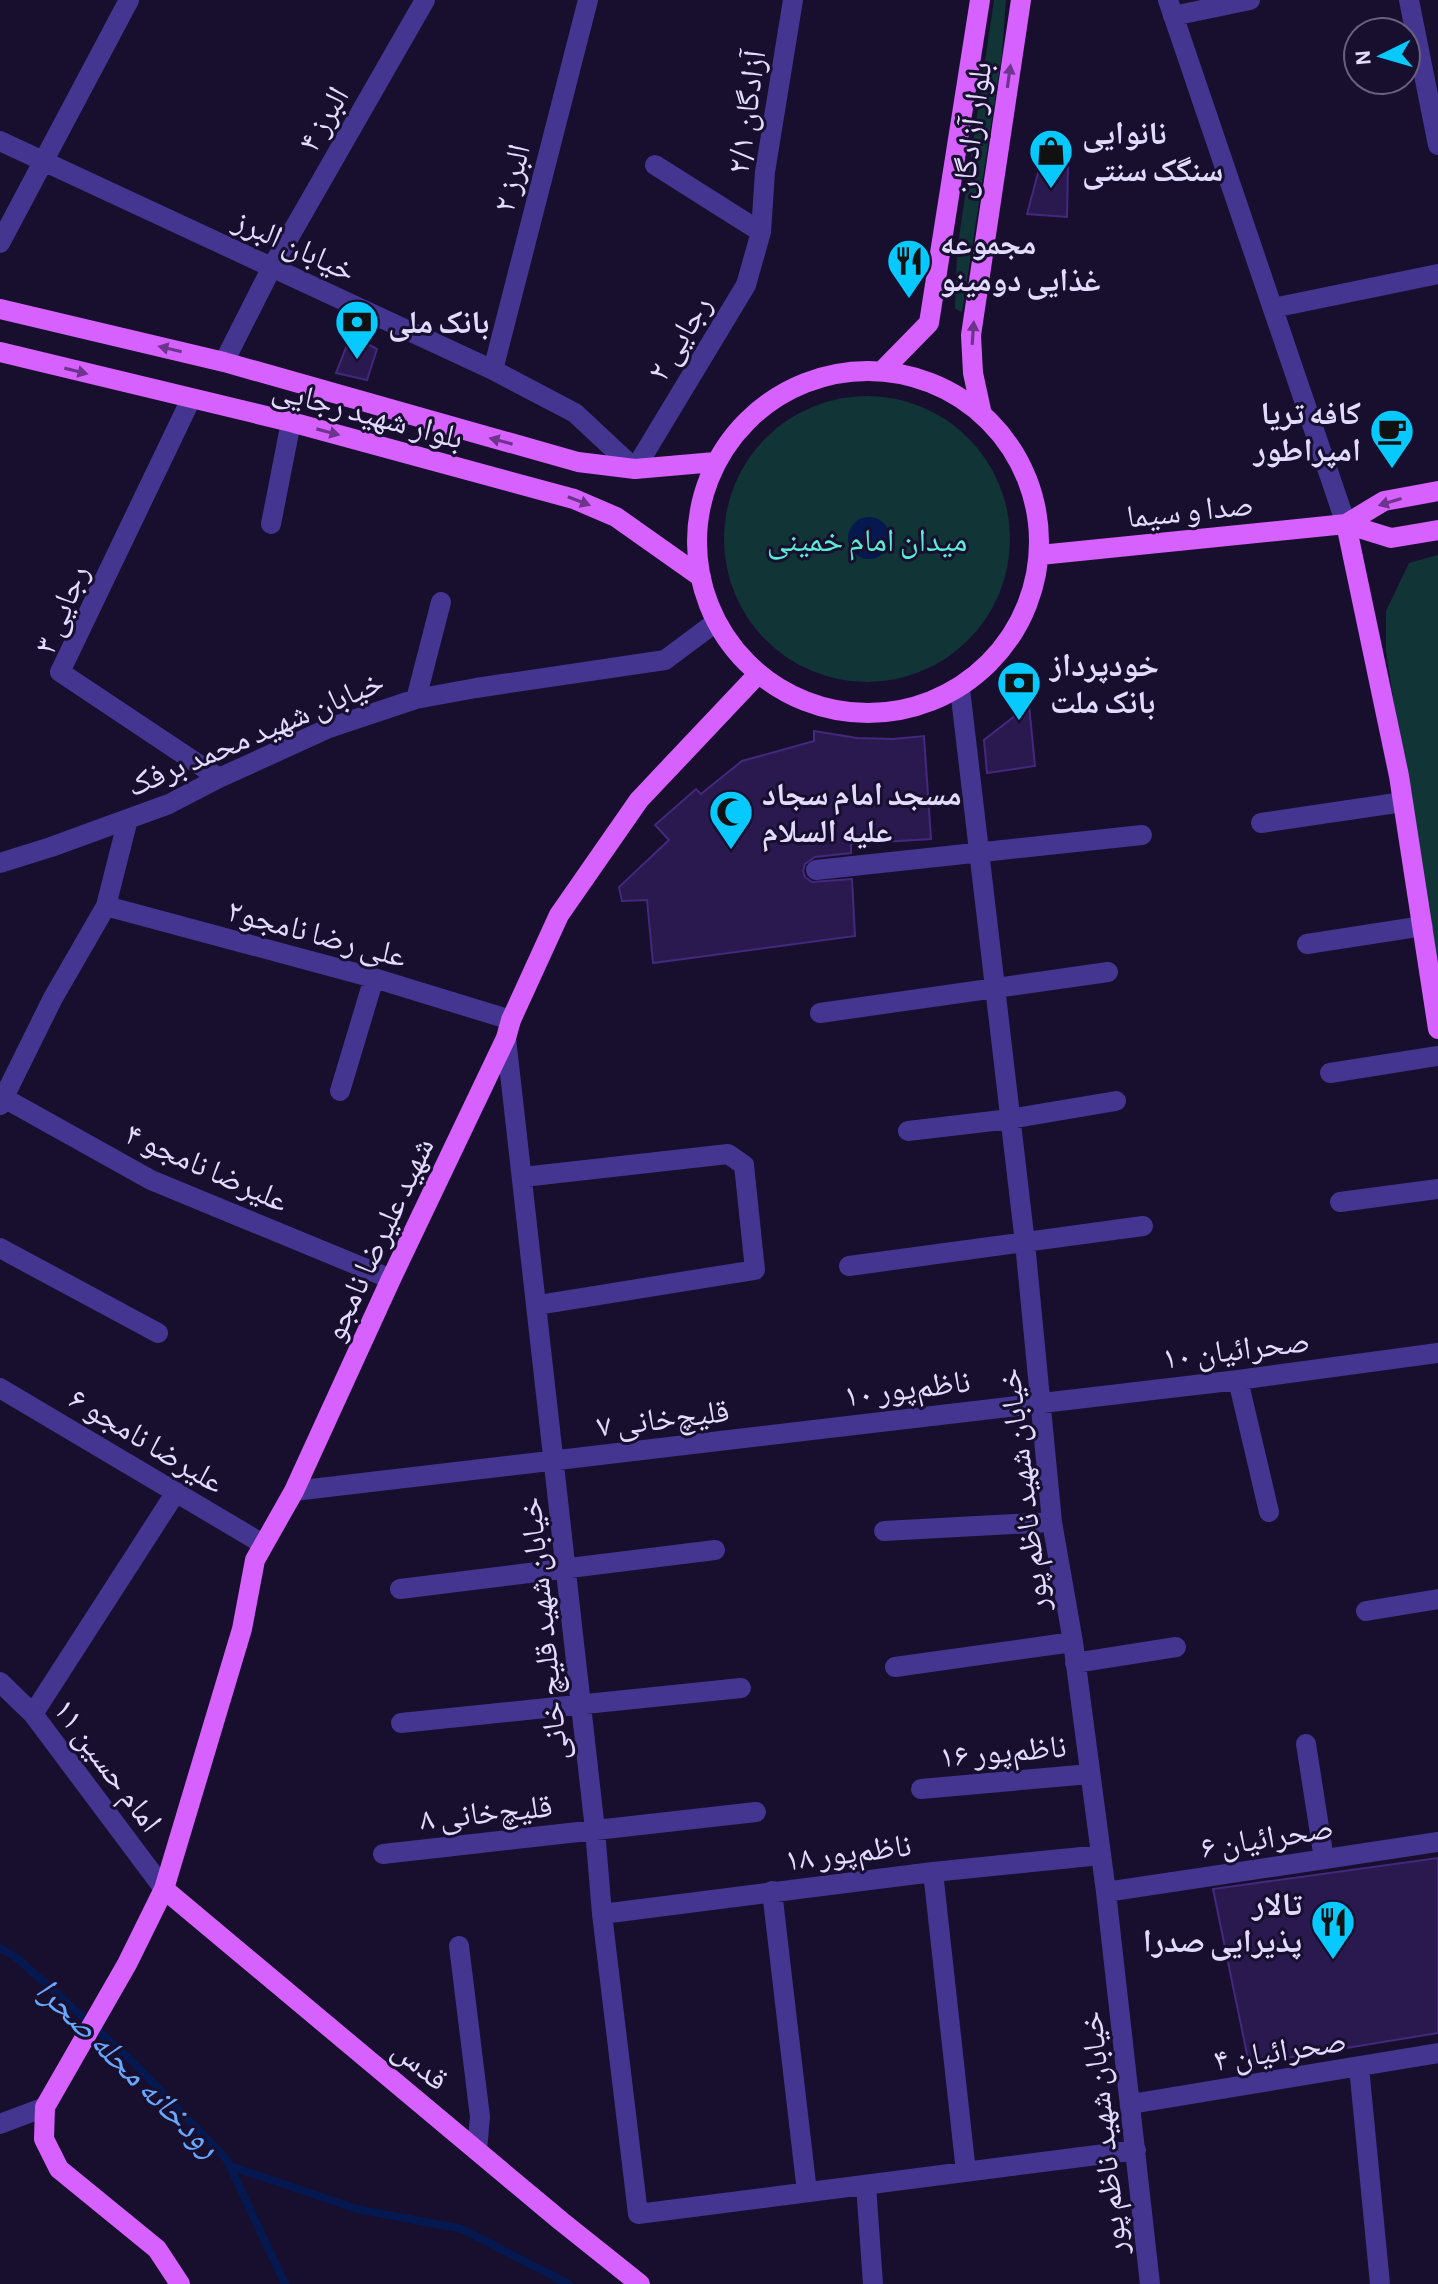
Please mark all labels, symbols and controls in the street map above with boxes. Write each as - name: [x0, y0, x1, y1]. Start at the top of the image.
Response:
- north arrow: [1342, 16, 1422, 96]
- street label: آزادگان ۲/۱: [722, 47, 774, 176]
- text: N: [1351, 49, 1375, 66]
- street label: بلوار آزادگان: [946, 60, 999, 201]
- one-way arrow: [1003, 63, 1016, 88]
- street label: البرز ۴: [293, 82, 356, 158]
- place label: نانوایی سنگک سنتی: [1082, 118, 1223, 190]
- shop icon: نانوایی سنگک سنتی: [1027, 127, 1075, 190]
- street label: البرز ۲: [488, 141, 537, 216]
- street label: خیابان البرز: [227, 204, 360, 290]
- place label: مجموعه غذایى دومینو: [940, 228, 1100, 300]
- restaurant icon: مجموعه غذایى دومینو: [885, 237, 933, 300]
- street label: رجایی ۲: [642, 290, 720, 388]
- bank icon: بانک ملی: [333, 298, 381, 361]
- place label: بانک ملی: [388, 307, 489, 342]
- one-way arrow: [966, 320, 979, 345]
- one-way arrow: [157, 342, 182, 355]
- one-way arrow: [63, 365, 88, 377]
- street label: بلوار شهید رجایی: [268, 373, 466, 458]
- place label: کافه تریا امپراطور: [1252, 398, 1361, 469]
- cafe icon: کافه تریا امپراطور: [1368, 407, 1416, 470]
- one-way arrow: [316, 427, 341, 439]
- one-way arrow: [488, 434, 512, 447]
- street label: صدا و سیما: [1125, 488, 1255, 535]
- one-way arrow: [567, 496, 591, 508]
- one-way arrow: [1378, 496, 1402, 509]
- park label: میدان امام خمینی: [767, 525, 967, 561]
- street label: رجایی ۳: [29, 560, 98, 660]
- place label: خودپرداز بانک ملت: [1048, 650, 1159, 720]
- bank icon: خودپرداز بانک ملت: [995, 659, 1043, 722]
- street label: خیابان شهید محمد برفک: [122, 665, 389, 804]
- place label: مسجد امام سجاد علیه السلام: [762, 779, 962, 853]
- mosque icon: مسجد امام سجاد علیه السلام: [707, 788, 755, 851]
- street label: علی رضا نامجو۲: [223, 895, 410, 976]
- street label: علیرضا نامجو ۴: [120, 1118, 293, 1219]
- street label: شهید علیرضا نامجو: [318, 1133, 441, 1346]
- street label: صحرائیان ۱۰: [1161, 1325, 1312, 1377]
- street label: ناظم‌پور ۱۰: [842, 1365, 973, 1417]
- street label: خیابان شهید ناظم پور: [993, 1366, 1059, 1614]
- street label: علیرضا نامجو ۶: [63, 1382, 229, 1500]
- street label: قلیچ‌خانی ۷: [595, 1395, 731, 1446]
- street label: خیابان شهید قلیچ خانی: [514, 1495, 577, 1762]
- street label: امام حسین ۱۱: [44, 1693, 167, 1840]
- street label: ناظم‌پور ۱۶: [938, 1731, 1068, 1777]
- street label: قلیچ‌خانی ۸: [418, 1790, 554, 1839]
- street label: صحرائیان ۶: [1199, 1812, 1336, 1866]
- street label: ناظم‌پور ۱۸: [783, 1829, 914, 1881]
- place label: تالار پذیرایی صدرا: [1143, 1889, 1302, 1961]
- restaurant icon: تالار پذیرایی صدرا: [1309, 1898, 1357, 1961]
- water label: رودخانه محله صحرا: [29, 1972, 226, 2164]
- street label: خیابان شهید ناظم پور: [1075, 2009, 1137, 2257]
- street label: صحرائیان ۴: [1212, 2025, 1349, 2079]
- street label: قدس: [385, 2033, 454, 2099]

